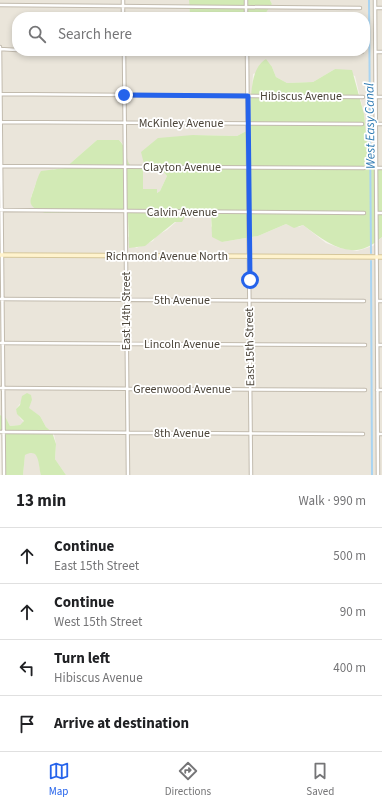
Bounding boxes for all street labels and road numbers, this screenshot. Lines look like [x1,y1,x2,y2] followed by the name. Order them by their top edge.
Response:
[260,88,342,105] street label: Hibiscus Avenue
[139,115,223,132] street label: McKinley Avenue
[143,159,221,176] street label: Clayton Avenue
[147,204,217,221] street label: Calvin Avenue
[106,248,228,265] street label: Richmond Avenue North
[118,272,135,350] street label: East 14th Street
[154,292,210,309] street label: 5th Avenue
[241,308,259,386] street label: East 15th Street
[144,336,220,353] street label: Lincoln Avenue
[133,381,231,398] street label: Greenwood Avenue
[154,425,210,442] street label: 8th Avenue

